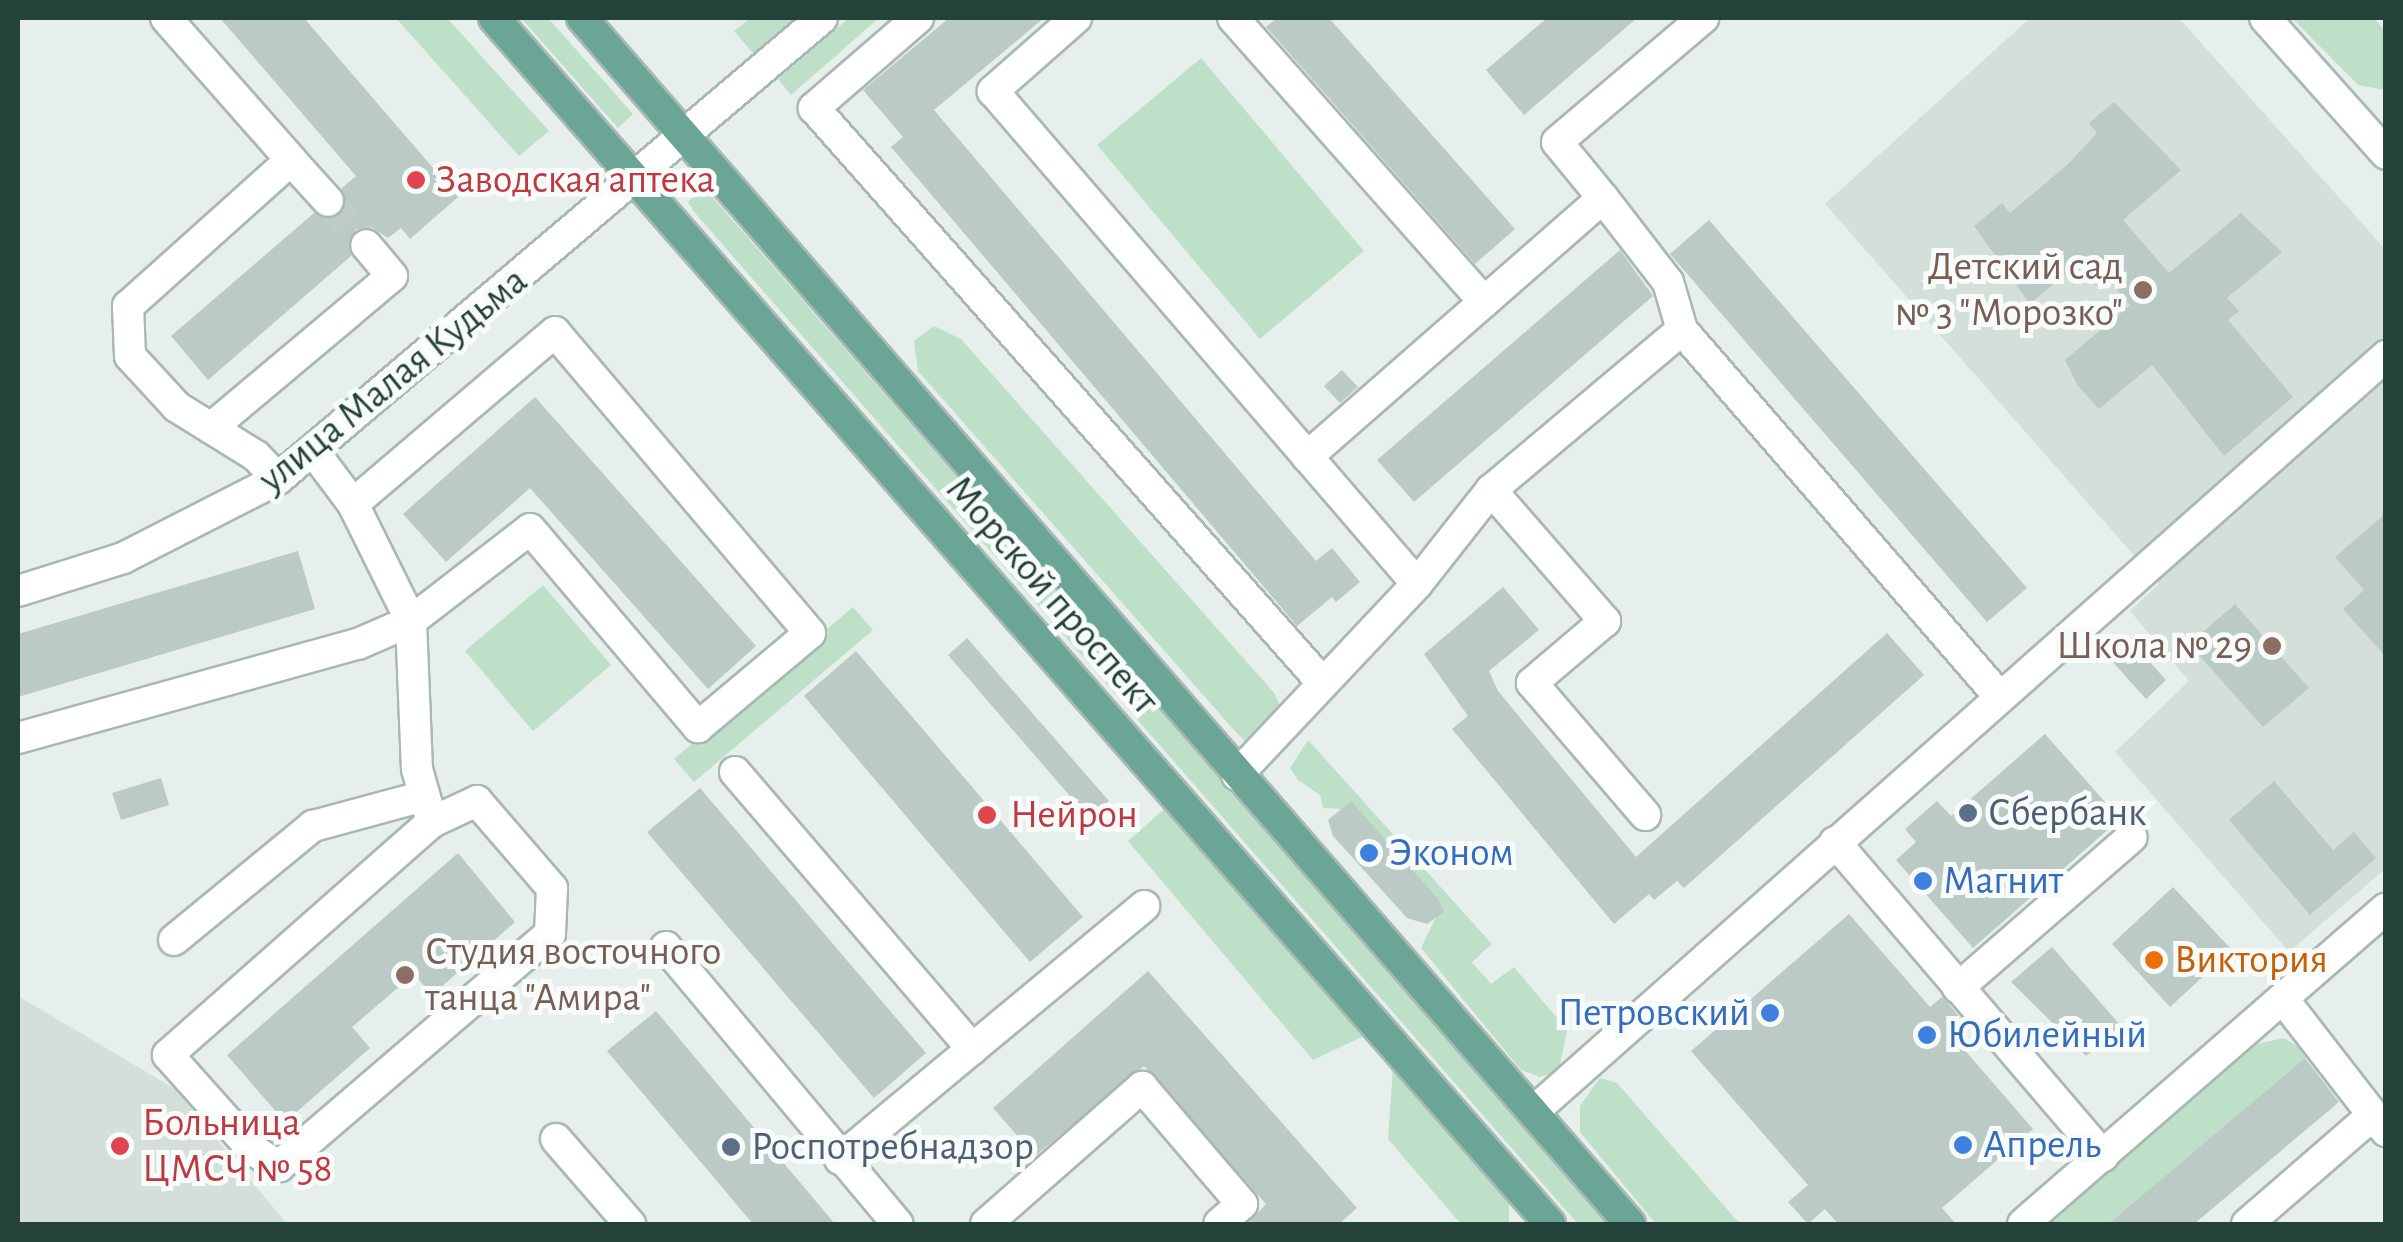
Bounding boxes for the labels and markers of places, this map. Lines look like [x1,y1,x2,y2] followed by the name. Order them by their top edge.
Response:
[436,156,715,204] place label: Заводская аптека
[405,169,427,191] marker: Заводская аптека
[1895,243,2123,337] place label: Детский сад № 3 "Морозко"
[2132,279,2154,301] marker: Детский сад № 3 "Морозко"
[2056,622,2252,670] place label: Школа № 29
[2261,635,2283,657] marker: Школа № 29
[1988,789,2146,837] place label: Сбербанк
[1010,791,1138,839] place label: Нейрон
[974,802,1000,828] marker: Нейрон
[1957,802,1979,824] marker: Сбербанк
[1389,829,1514,877] place label: Эконом
[1358,842,1380,864] marker: Эконом
[1943,857,2063,905] place label: Магнит
[1912,870,1934,892] marker: Магнит
[425,928,721,1022] place label: Студия восточного танца "Амира"
[2174,936,2328,984] place label: Виктория
[2143,949,2165,971] marker: Виктория
[394,964,416,986] marker: Студия восточного танца "Амира"
[1558,989,1750,1037] place label: Петровский
[1759,1002,1781,1024] marker: Петровский
[1947,1011,2147,1059] place label: Юбилейный
[1916,1024,1938,1046] marker: Юбилейный
[142,1099,333,1193] place label: Больница ЦМСЧ № 58
[1983,1121,2101,1169] place label: Апрель
[751,1123,1034,1171] place label: Роспотребнадзор
[107,1133,133,1159] marker: Больница ЦМСЧ № 58
[1952,1134,1974,1156] marker: Апрель
[720,1136,742,1158] marker: Роспотребнадзор

